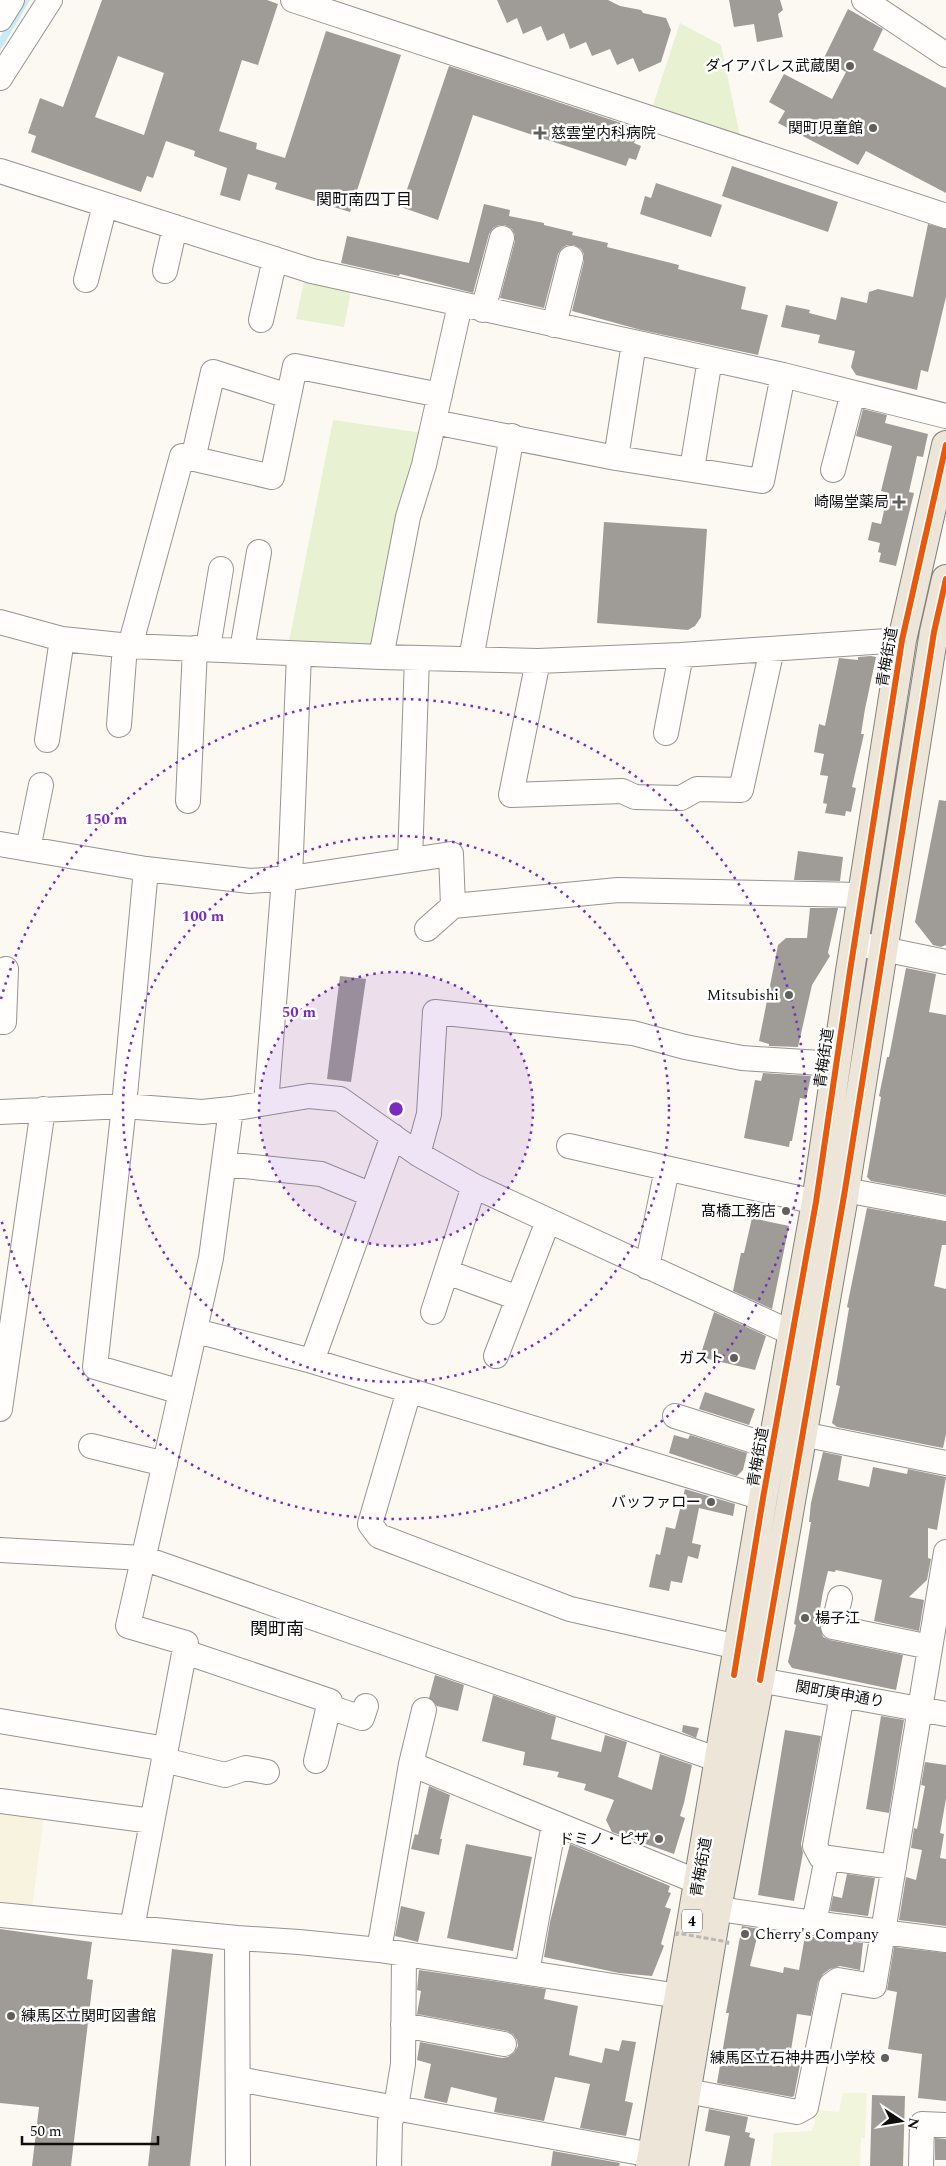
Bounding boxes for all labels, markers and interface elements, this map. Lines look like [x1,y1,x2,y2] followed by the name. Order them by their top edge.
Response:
[705,55,840,78] place label: ダイアパレス武蔵関
[844,60,856,72] marker: ダイアパレス武蔵関
[788,117,863,140] place label: 関町児童館
[551,122,656,145] place label: 慈雲堂内科病院
[867,122,879,134] marker: 関町児童館
[533,126,547,140] marker: 慈雲堂内科病院
[316,188,412,212] district label: 関町南四丁目
[814,491,889,514] place label: 崎陽堂薬局
[893,496,905,508] marker: 崎陽堂薬局
[871,626,904,689] street label: 青梅街道
[85,808,128,831] text: 150 m
[182,905,225,928] text: 100 m
[707,984,779,1007] place label: Mitsubishi
[783,989,795,1001] marker: Mitsubishi
[282,1001,317,1024] text: 50 m
[809,1027,840,1089] street label: 青梅街道
[387,1100,405,1118] centre of rings
[701,1200,776,1223] place label: 髙橋工務店
[780,1205,792,1217] marker: 髙橋工務店
[679,1347,724,1370] place label: ガスト
[728,1352,740,1364] marker: ガスト
[742,1426,775,1489] street label: 青梅街道
[611,1491,701,1514] place label: バッファロー
[705,1496,717,1508] marker: バッファロー
[815,1607,860,1630] place label: 楊子江
[799,1612,811,1624] marker: 楊子江
[250,1616,304,1643] district label: 関町南
[794,1675,886,1714] street label: 関町庚申通り
[559,1828,649,1851] place label: ドミノ・ピザ
[653,1833,665,1845] marker: ドミノ・ピザ
[685,1836,718,1899] street label: 青梅街道
[682,1910,702,1932] road number: 4
[755,1923,879,1946] place label: Cherry's Company
[739,1928,751,1940] marker: Cherry's Company
[21,2005,156,2028] place label: 練馬区立関町図書館
[5,2010,17,2022] marker: 練馬区立関町図書館
[710,2047,875,2070] place label: 練馬区立石神井西小学校
[879,2052,891,2064] marker: 練馬区立石神井西小学校
[876,2096,926,2146] north arrow
[22,2114,159,2146] scale bar
[902,2116,925,2131] text: N
[30,2120,62,2143] text: 50 m

